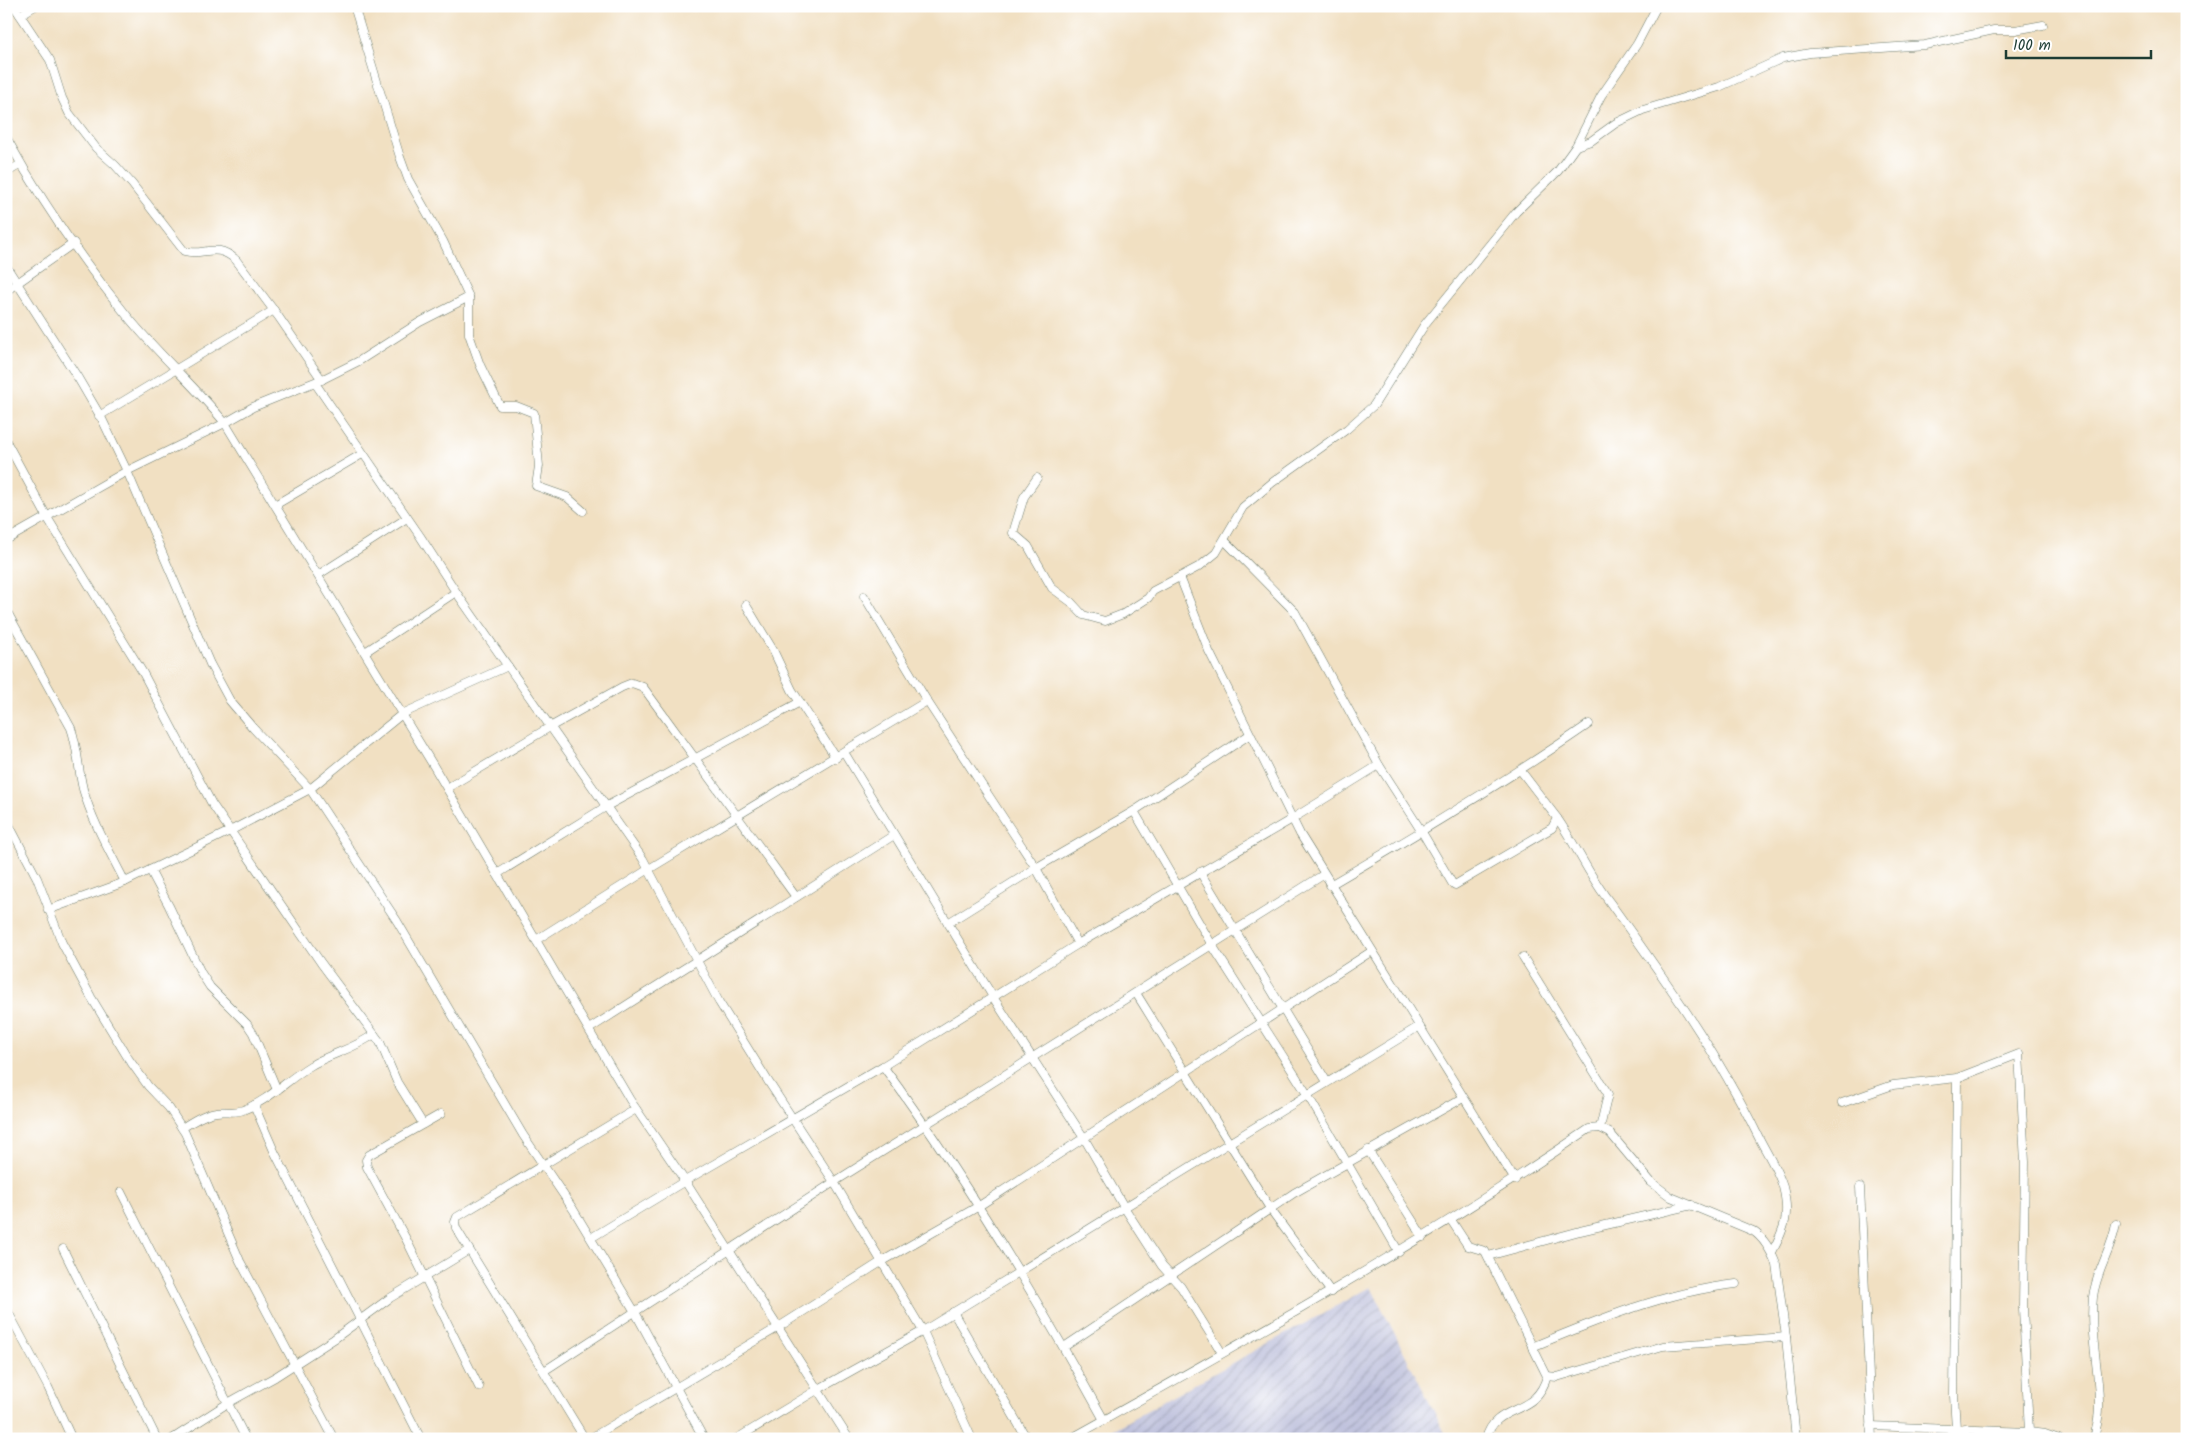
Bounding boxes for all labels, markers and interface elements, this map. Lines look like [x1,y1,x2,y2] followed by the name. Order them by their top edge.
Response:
[2006,28,2150,60] scale bar
[2013,34,2051,58] text: 100 m

